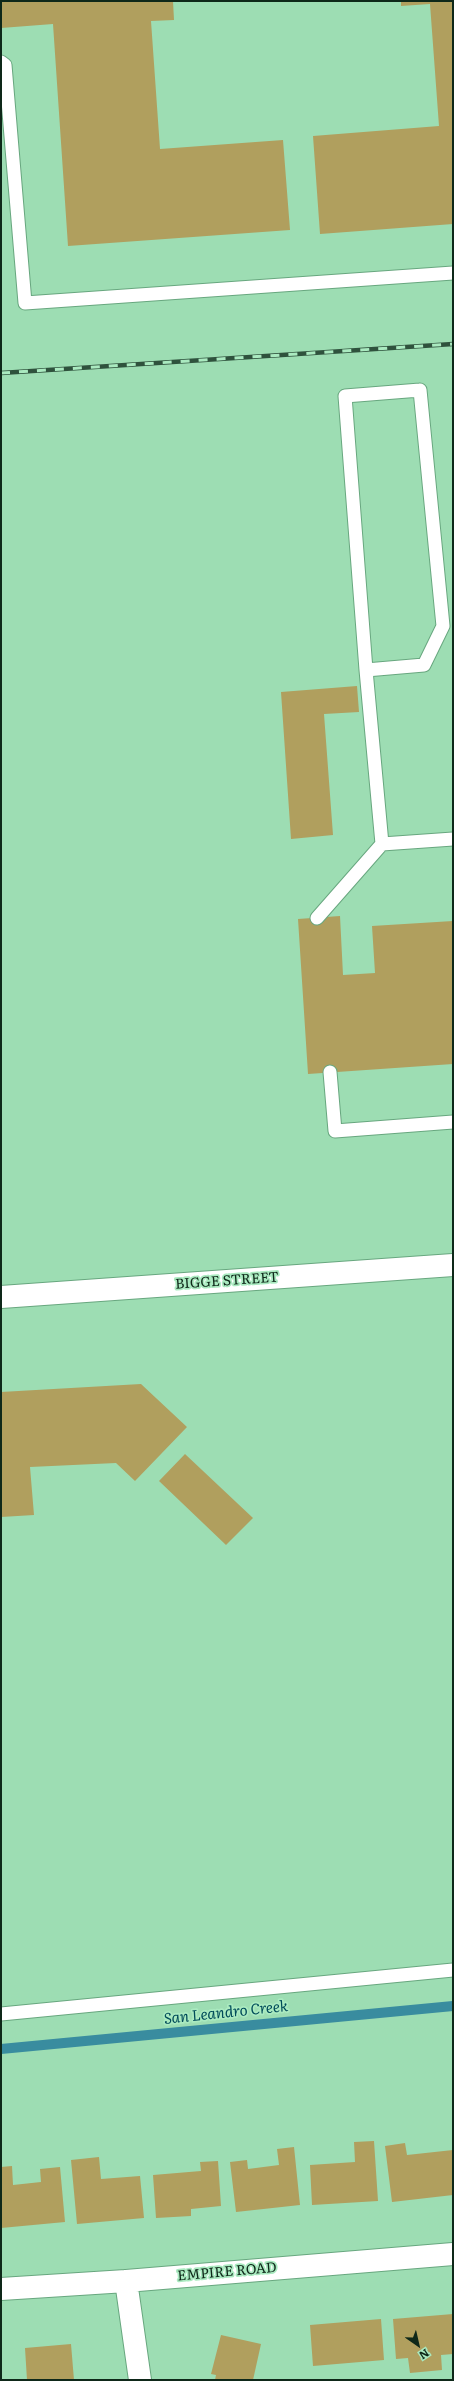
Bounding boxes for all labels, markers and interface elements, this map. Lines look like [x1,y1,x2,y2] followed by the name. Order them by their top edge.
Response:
[175,1269,279,1293] street label: BIGGE STREET
[163,1998,289,2028] water label: San Leandro Creek
[177,2259,277,2285] street label: EMPIRE ROAD
[398,2325,438,2365] north arrow
[416,2346,433,2364] text: N

